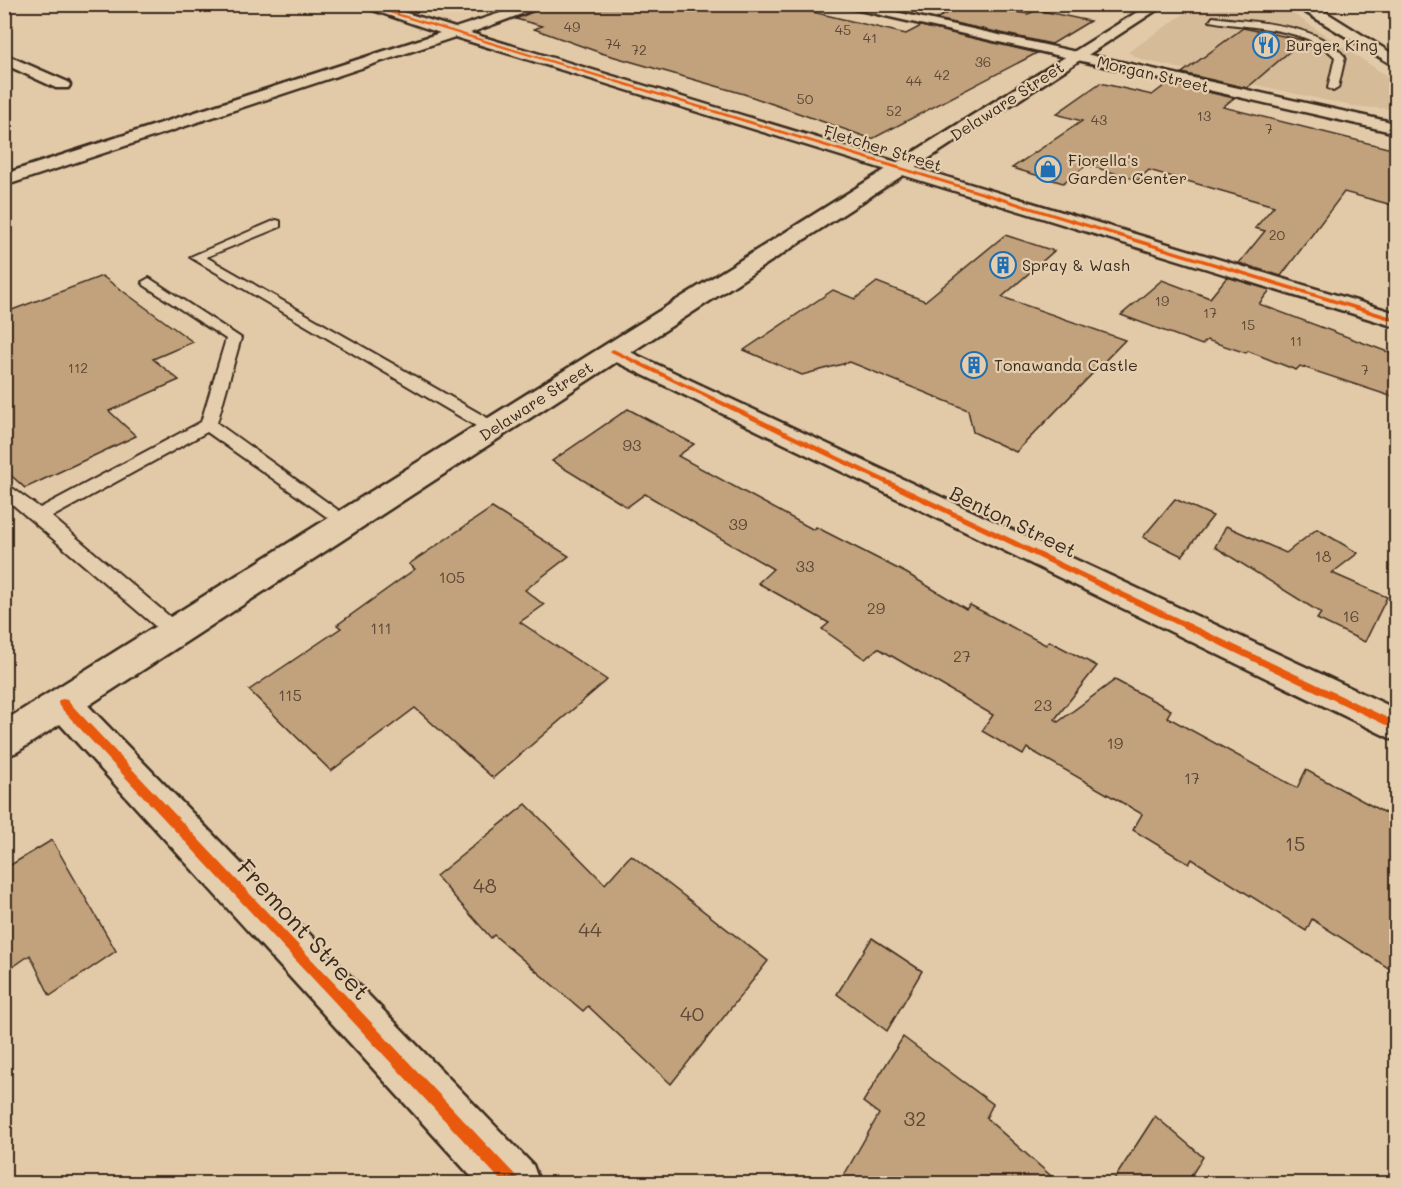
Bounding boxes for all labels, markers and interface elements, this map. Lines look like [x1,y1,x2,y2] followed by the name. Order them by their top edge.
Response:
[564,17,580,36] house number: 49
[835,20,851,39] house number: 45
[863,28,877,47] house number: 41
[1251,30,1281,60] restaurant icon: Burger King
[605,34,622,53] house number: 74
[1286,34,1378,55] place label: Burger King
[631,40,647,59] house number: 72
[1095,50,1211,97] street label: Morgan Street
[975,52,991,71] house number: 36
[946,56,1067,145] street label: Delaware Street
[934,65,950,84] house number: 42
[906,71,923,90] house number: 44
[797,89,814,108] house number: 50
[886,101,902,120] house number: 52
[1197,106,1211,125] house number: 13
[1091,110,1107,129] house number: 43
[1265,119,1273,138] house number: 7
[822,120,945,175] street label: Fletcher Street
[1068,149,1187,188] place label: Fiorella's Garden Center
[1033,154,1063,184] shop icon: Fiorella's Garden Center
[1269,225,1286,244] house number: 20
[988,250,1018,280] building icon: Spray & Wash
[1022,254,1130,275] place label: Spray & Wash
[1155,291,1169,310] house number: 19
[1203,303,1217,322] house number: 17
[1241,315,1255,334] house number: 15
[1290,331,1302,350] house number: 11
[959,350,989,380] building icon: Tonawanda Castle
[994,354,1138,375] place label: Tonawanda Castle
[475,356,596,445] street label: Delaware Street
[68,358,88,377] house number: 112
[1361,360,1369,379] house number: 7
[623,434,641,455] house number: 93
[946,479,1081,563] street label: Benton Street
[729,513,747,534] house number: 39
[1315,545,1332,566] house number: 18
[796,555,814,576] house number: 33
[439,566,465,587] house number: 105
[867,597,885,618] house number: 29
[1343,605,1359,626] house number: 16
[370,617,392,638] house number: 111
[953,645,971,666] house number: 27
[278,684,302,705] house number: 115
[1034,694,1052,715] house number: 23
[1107,732,1123,753] house number: 19
[1184,767,1200,788] house number: 17
[1285,830,1305,856] house number: 15
[231,852,377,1006] street label: Fremont Street
[473,872,497,898] house number: 48
[578,916,602,942] house number: 44
[680,1000,704,1026] house number: 40
[904,1105,926,1131] house number: 32

